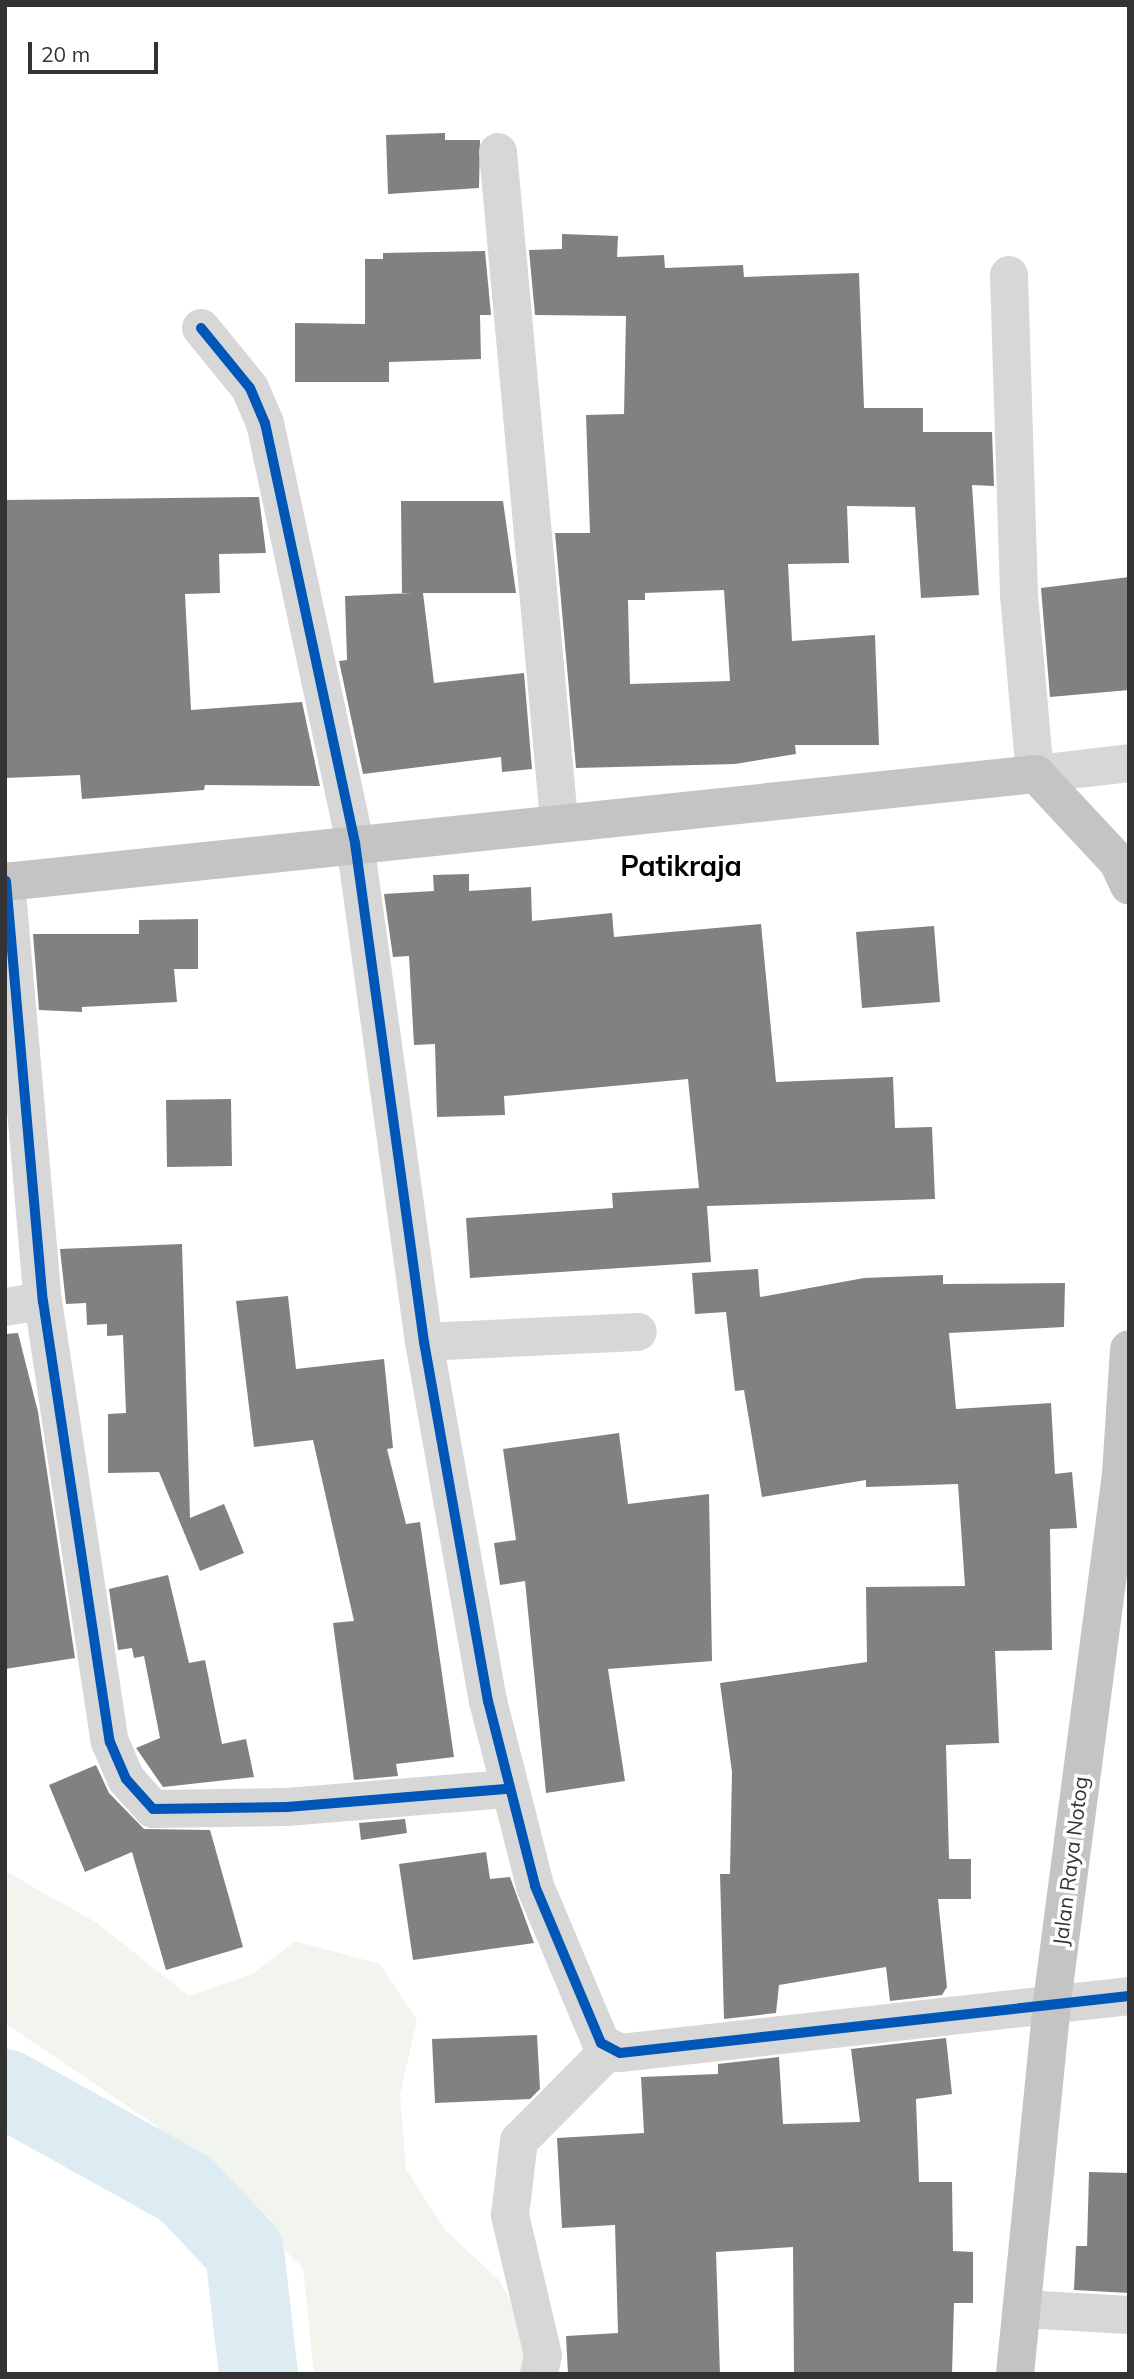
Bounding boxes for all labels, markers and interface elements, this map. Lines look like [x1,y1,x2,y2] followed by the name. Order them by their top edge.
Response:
[32,28,161,72] scale bar
[41,41,90,67] text: 20 m
[620,849,742,883] district label: Patikraja
[1047,1775,1093,1947] street label: Jalan Raya Notog

